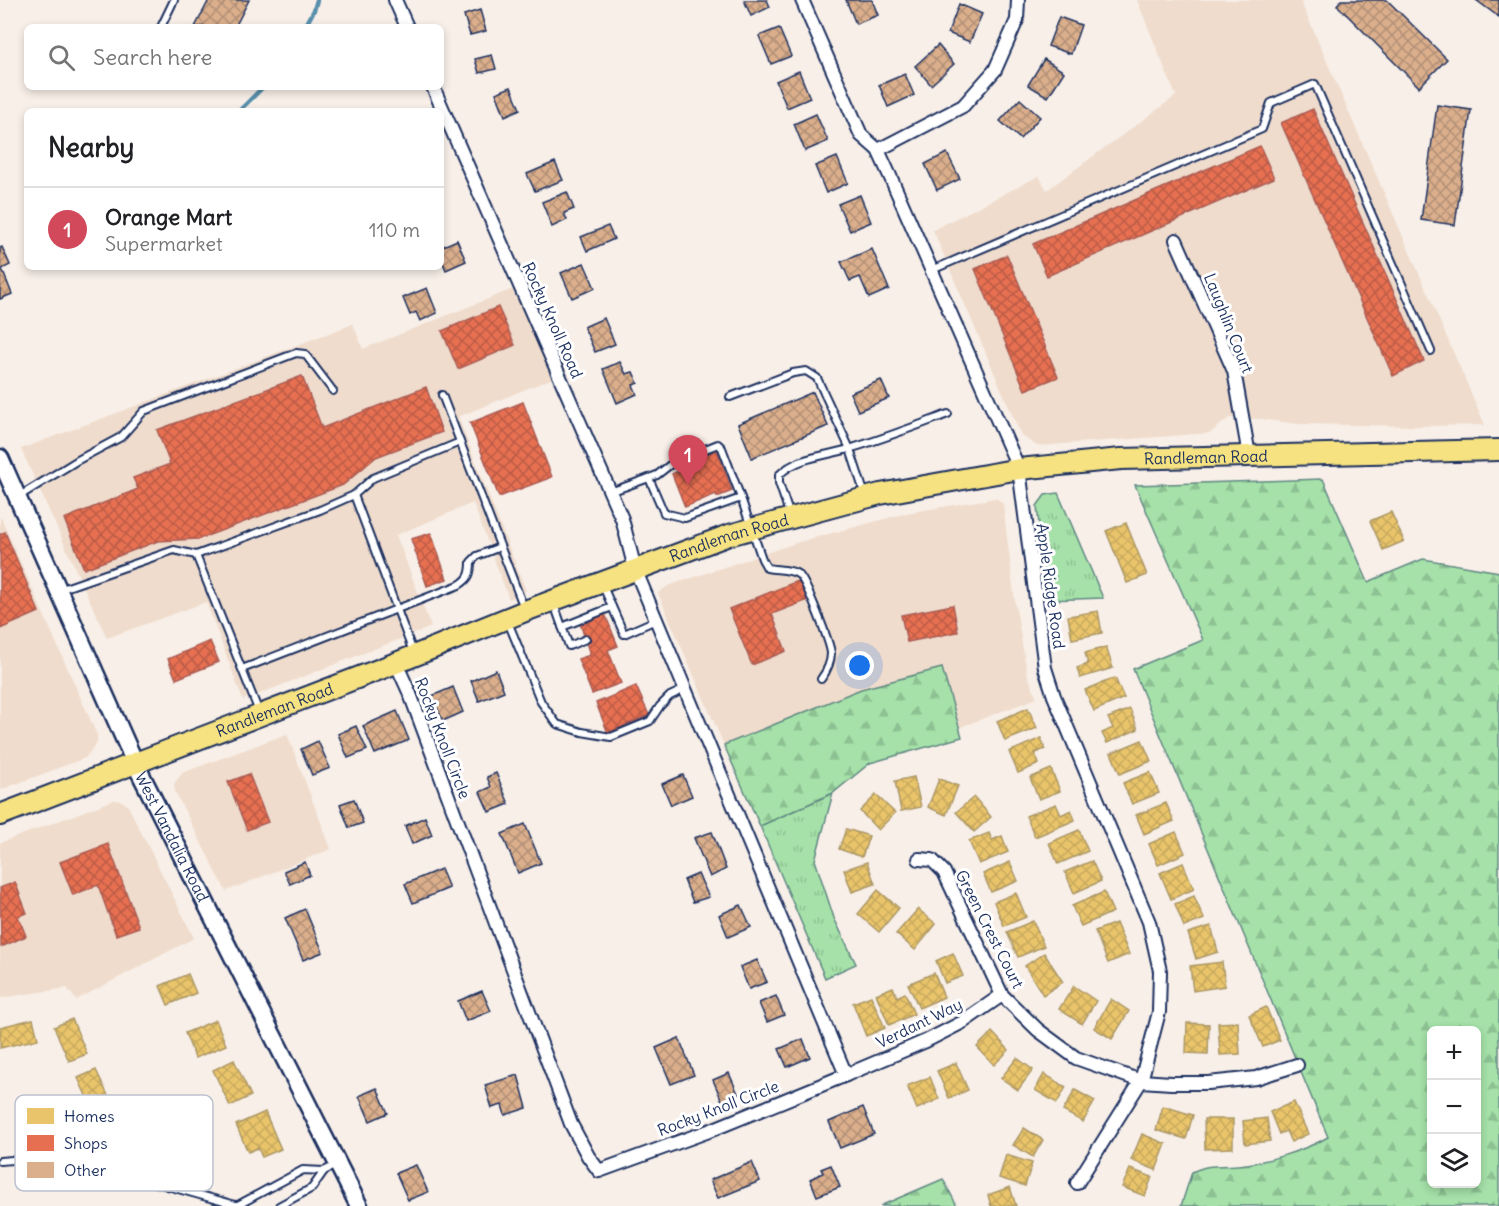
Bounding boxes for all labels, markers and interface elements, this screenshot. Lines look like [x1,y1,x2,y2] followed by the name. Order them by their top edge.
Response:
[24,24,444,90] search box
[45,41,78,74] icon: search
[93,43,212,71] text: Search here
[48,131,134,164] text: Nearby
[105,203,232,231] text: Orange Mart
[64,217,71,242] text: 1
[369,217,420,242] text: 110 m
[105,231,223,256] text: Supermarket
[518,259,588,381] street label: Rocky Knoll Road
[1200,270,1258,376] street label: Laughlin Court
[668,436,708,485] pin: 1
[1144,446,1268,468] street label: Randleman Road
[667,509,791,566] street label: Randleman Road
[1032,522,1070,650] street label: Apple Ridge Road
[845,651,874,680] your location
[411,675,475,801] street label: Rocky Knoll Circle
[213,678,336,741] street label: Randleman Road
[131,768,213,905] street label: West Vandalia Road
[952,866,1029,992] street label: Green Crest Court
[873,994,965,1052] street label: Verdant Way
[1427,1026,1481,1188] map controls
[1427,1026,1481,1080] button: +
[655,1076,781,1140] street label: Rocky Knoll Circle
[1427,1080,1481,1134] button: −
[15,1095,213,1191] legend
[64,1106,114,1126] text: Homes
[64,1133,108,1153] text: Shops
[1427,1134,1481,1188] button: layers
[64,1160,107,1180] text: Other

